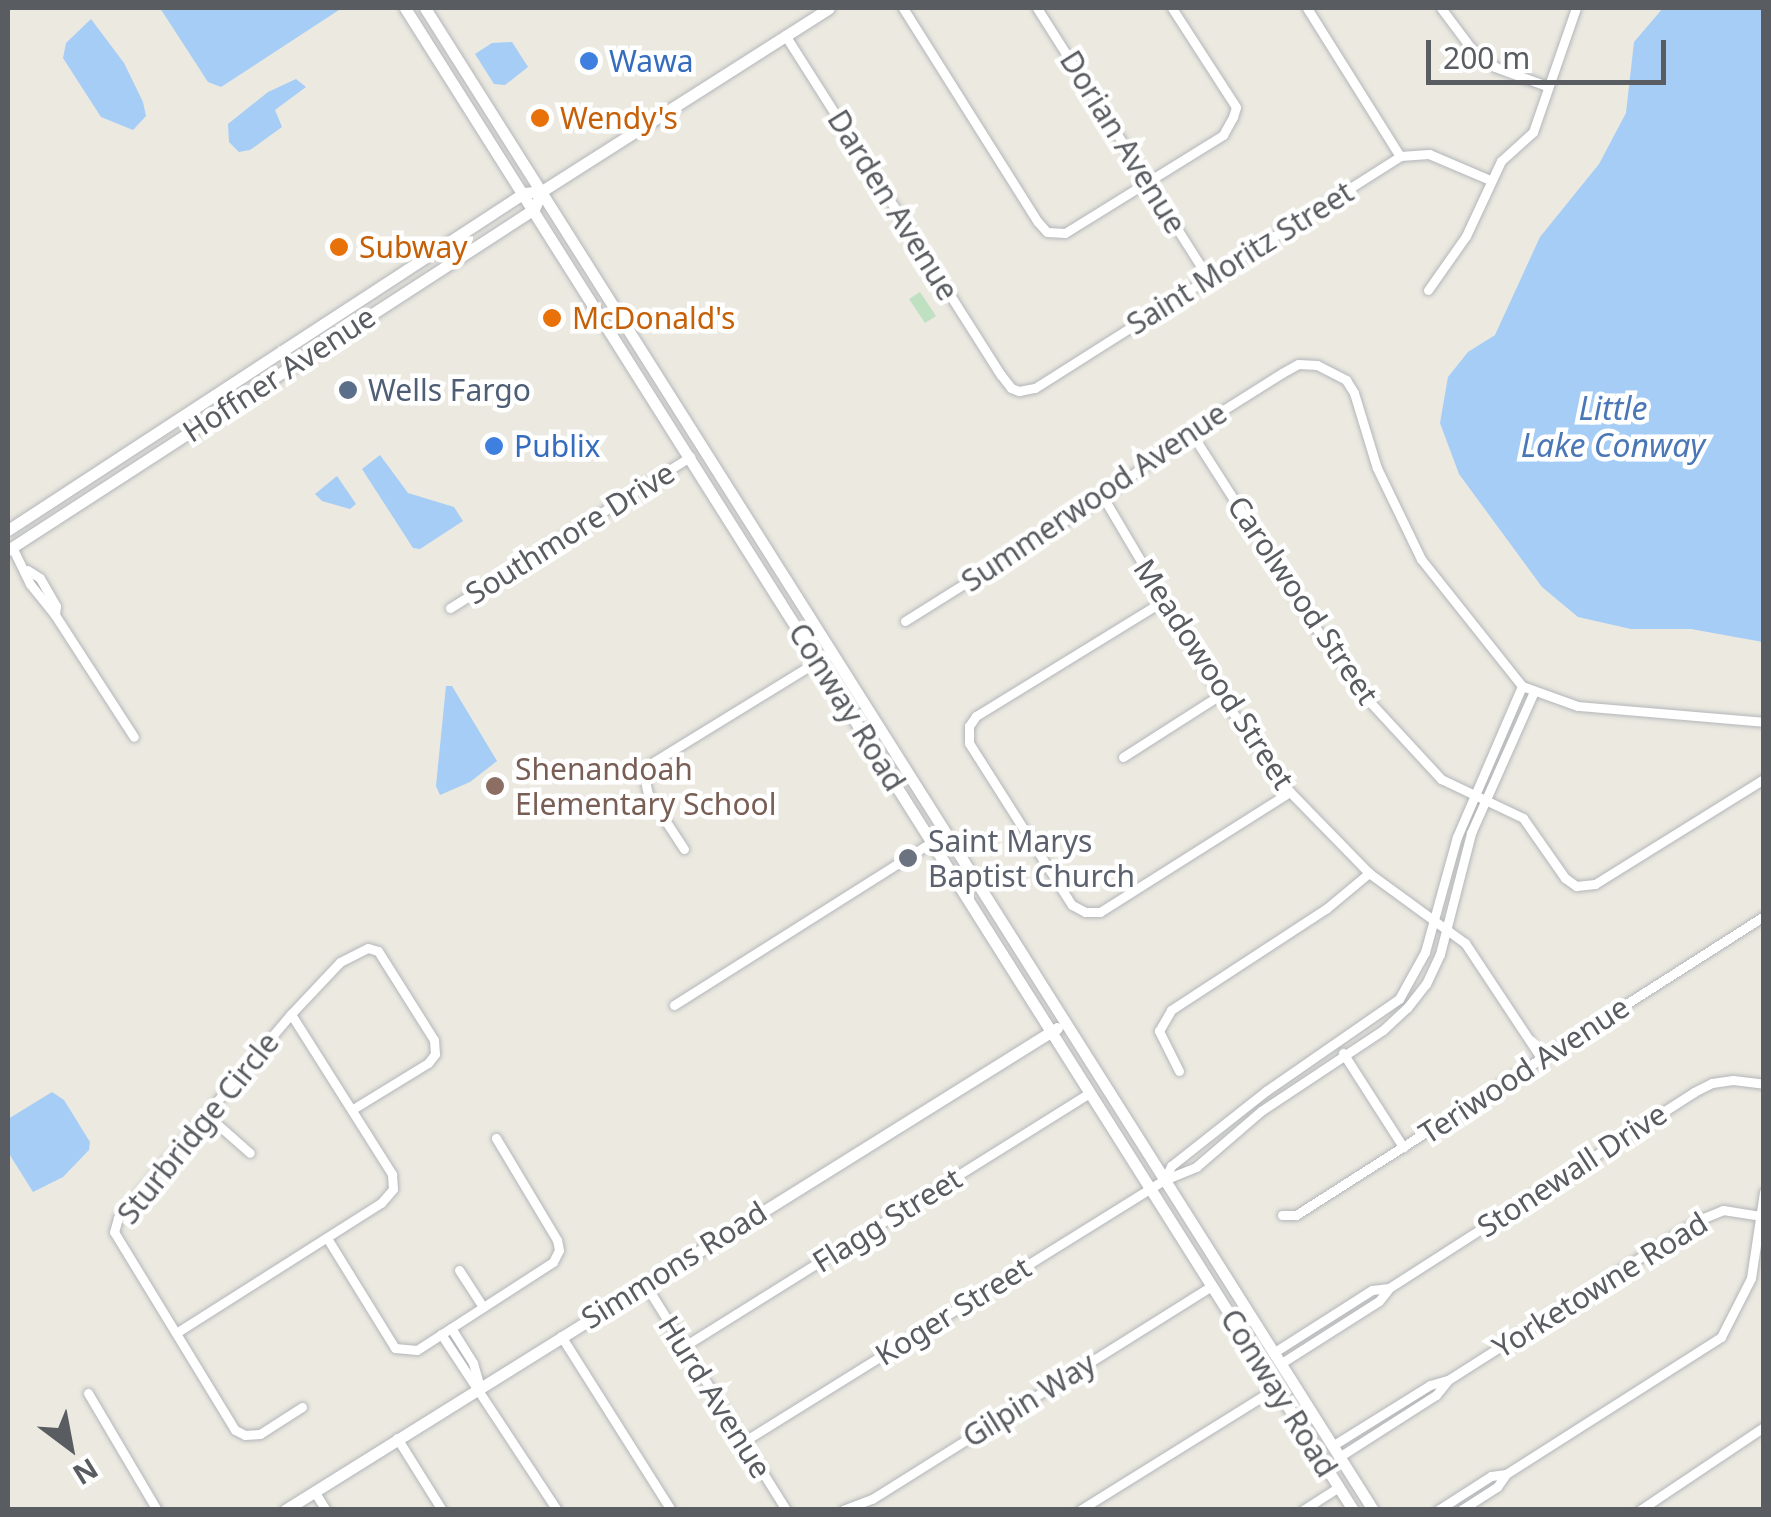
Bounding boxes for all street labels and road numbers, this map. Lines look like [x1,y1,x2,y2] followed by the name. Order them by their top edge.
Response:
[1052,44,1194,240] street label: Dorian Avenue
[820,103,966,307] street label: Darden Avenue
[1120,174,1360,342] street label: Saint Moritz Street
[176,298,382,450] street label: Hoffner Avenue
[955,395,1233,599] street label: Summerwood Avenue
[459,454,681,612] street label: Southmore Drive
[1220,489,1386,711] street label: Carolwood Street
[1126,552,1302,796] street label: Meadowood Street
[781,616,913,798] street label: Conway Road
[1412,989,1636,1151] street label: Teriwood Avenue
[110,1025,286,1231] street label: Sturbridge Circle
[1471,1095,1673,1245] street label: Stonewall Drive
[806,1160,968,1280] street label: Flagg Street
[575,1194,773,1336] street label: Simmons Road
[1486,1204,1714,1366] street label: Yorketowne Road
[869,1249,1037,1373] street label: Koger Street
[1213,1302,1345,1484] street label: Conway Road
[651,1309,779,1485] street label: Hurd Avenue
[956,1345,1102,1455] street label: Gilpin Way

